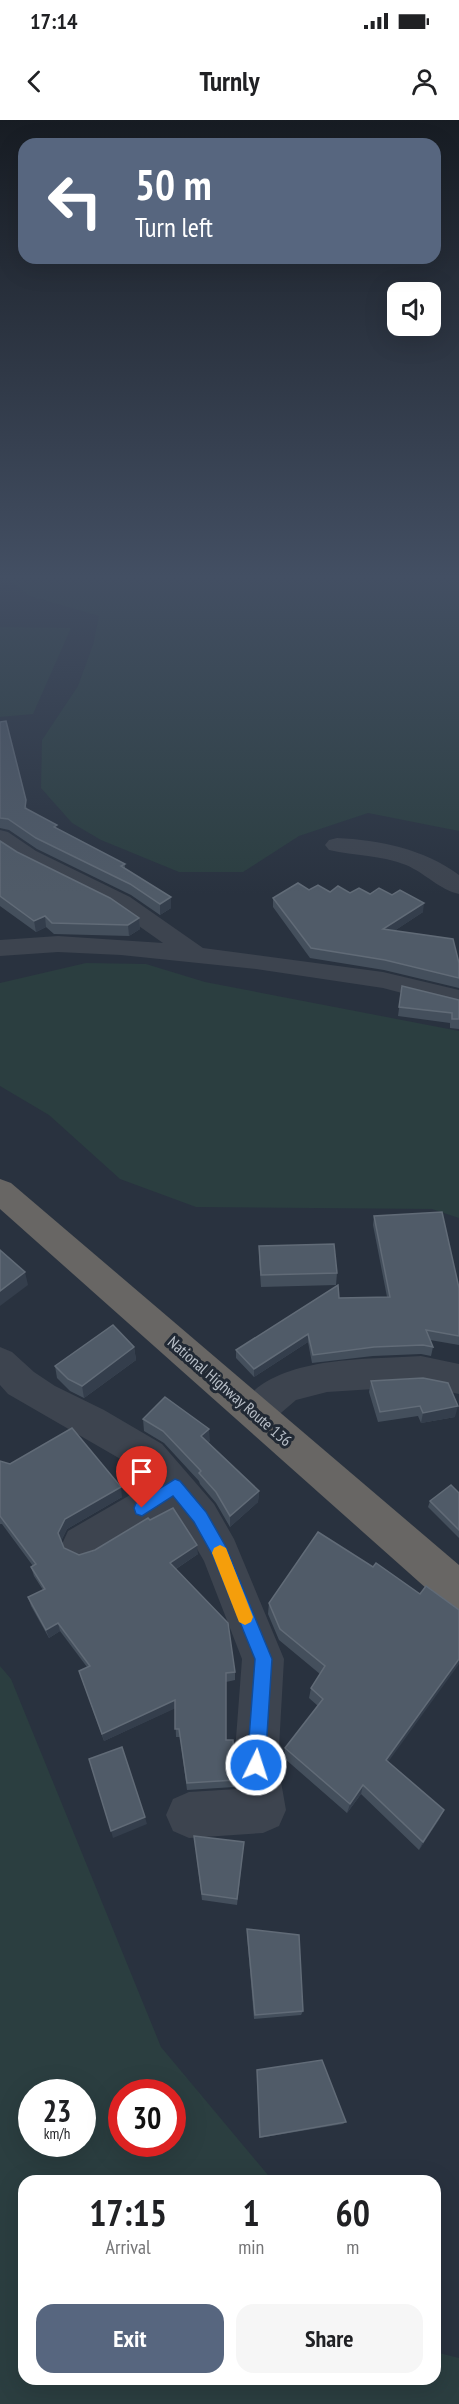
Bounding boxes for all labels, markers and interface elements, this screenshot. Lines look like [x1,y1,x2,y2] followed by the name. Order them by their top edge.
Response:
[30,7,78,35] text: 17:14
[200,64,259,98] text: Turnly
[18,65,51,98] icon: back
[408,65,441,98] icon: person
[135,157,212,212] text: 50 m
[36,162,114,240] icon: left
[135,210,213,244] text: Turn left
[387,282,441,336] map controls
[387,282,441,336] button: sound
[164,1332,296,1450] street label: National Highway Route 136
[116,1446,167,1508] pin
[125,1455,158,1488] icon: arrive
[224,1733,288,1797] position arrow
[108,2079,186,2157] speed limit sign: 30
[43,2091,71,2130] text: 23
[44,2124,70,2143] text: km/h
[89,2189,167,2236] text: 17:15
[243,2189,260,2236] text: 1
[335,2189,370,2236] text: 60
[105,2234,151,2260] text: Arrival
[238,2234,264,2260] text: min
[346,2234,359,2260] text: m
[36,2304,224,2373] button: Exit
[236,2304,423,2373] button: Share

